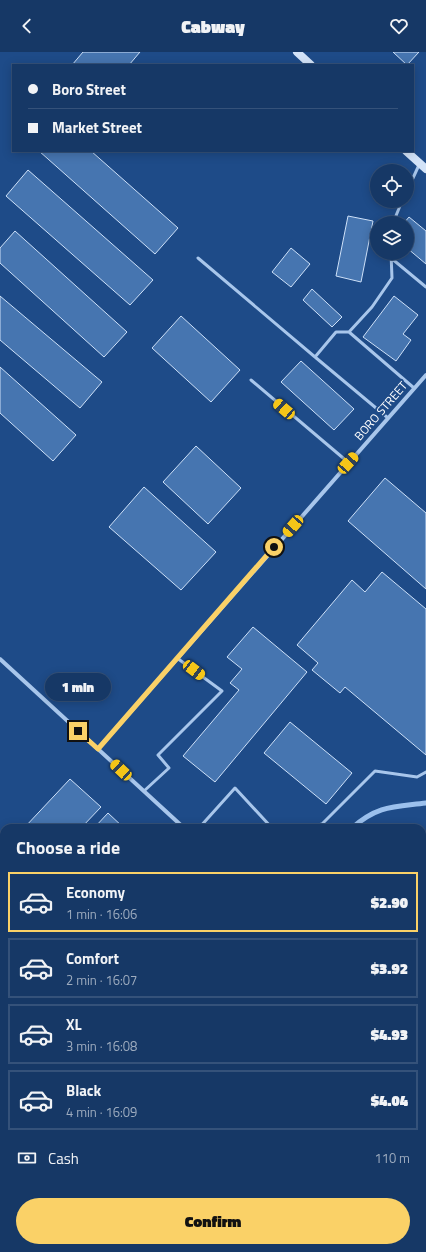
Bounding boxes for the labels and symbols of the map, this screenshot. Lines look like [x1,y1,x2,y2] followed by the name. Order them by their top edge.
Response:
[349,376,412,444] street label: BORO STREET
[271,397,297,421] car
[336,450,360,476] car
[281,513,305,539] car
[265,538,283,556] route start
[181,658,207,682] car
[45,673,111,701] callout: 1 min
[69,722,87,740] route end
[108,757,134,783] car

